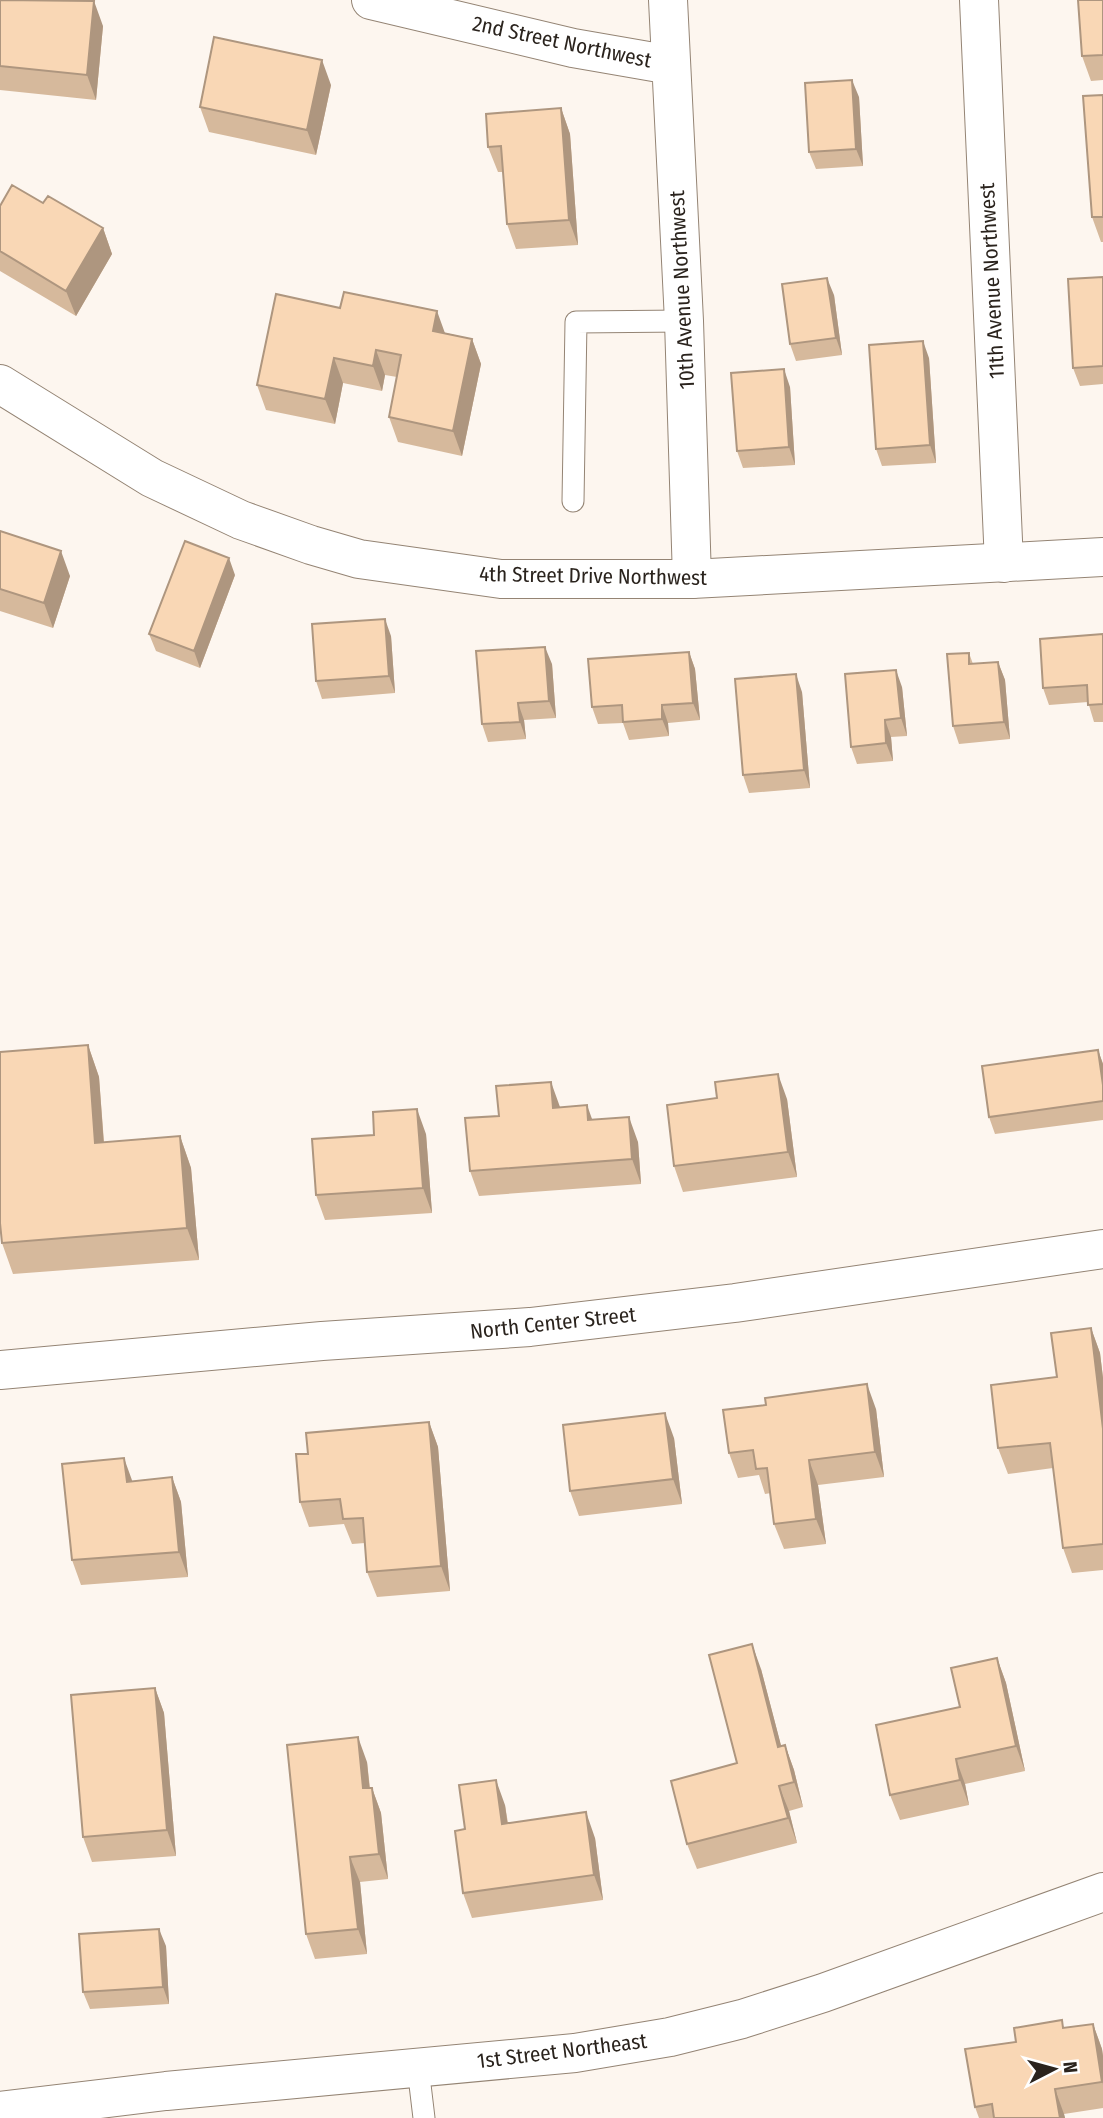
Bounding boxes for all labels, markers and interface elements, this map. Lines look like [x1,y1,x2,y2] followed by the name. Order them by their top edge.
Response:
[470,10,654,74] street label: 2nd Street Northwest
[974,182,1010,380] street label: 11th Avenue Northwest
[664,190,700,390] street label: 10th Avenue Northwest
[479,561,707,591] street label: 4th Street Drive Northwest
[469,1301,637,1345] street label: North Center Street
[476,2028,648,2074] street label: 1st Street Northeast
[1019,2034,1089,2104] north arrow
[1058,2060,1082,2074] text: N

